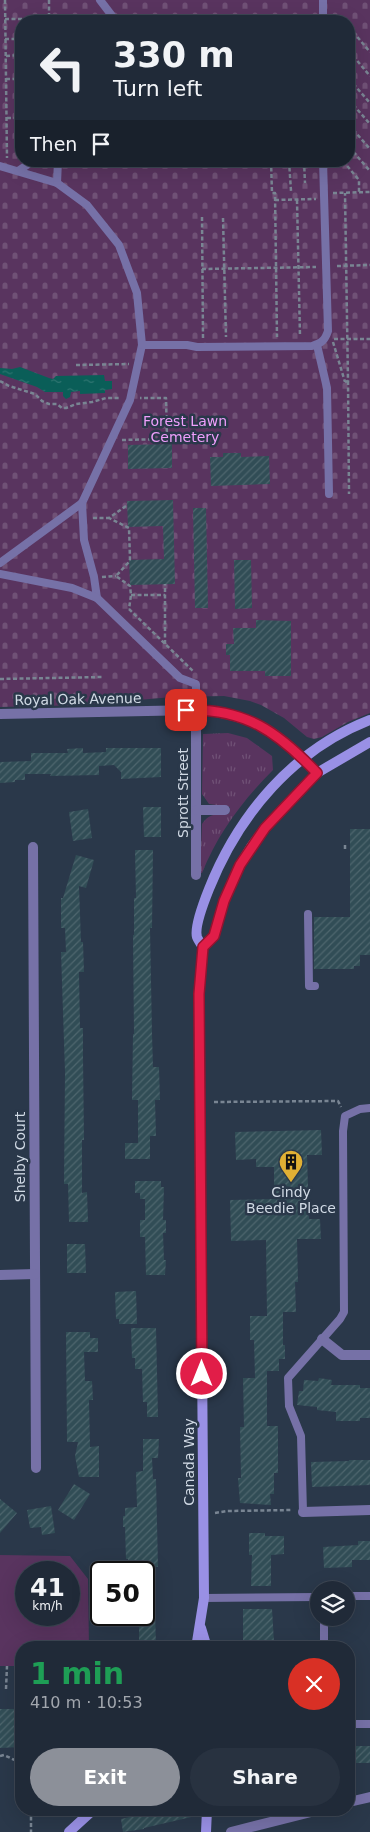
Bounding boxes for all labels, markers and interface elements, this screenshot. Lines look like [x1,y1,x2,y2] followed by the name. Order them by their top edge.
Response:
[30,35,95,100] icon: left
[113,35,235,75] text: 330 m
[113,76,202,101] text: Turn left
[87,130,115,158] icon: arrive
[30,133,77,155] text: Then
[143,413,227,445] park label: Forest Lawn Cemetery
[165,689,207,731] pin
[14,690,142,708] street label: Royal Oak Avenue
[172,696,200,724] icon: arrive
[175,748,191,838] street label: Sprott Street
[12,1111,28,1202] street label: Shelby Court
[278,1149,304,1183] building icon: Cindy Beedie Place
[246,1184,336,1216] place label: Cindy Beedie Place
[175,1347,227,1399] position arrow
[181,1418,197,1506] street label: Canada Way
[90,1561,155,1626] speed limit sign: 50
[30,1573,65,1602] text: 41
[310,1581,355,1626] map controls
[310,1581,355,1626] button: layers
[32,1599,63,1613] text: km/h
[30,1656,124,1691] text: 1 min
[288,1658,340,1710] button: close
[30,1693,143,1712] text: 410 m · 10:53
[30,1748,180,1806] button: Exit
[190,1748,340,1806] button: Share

